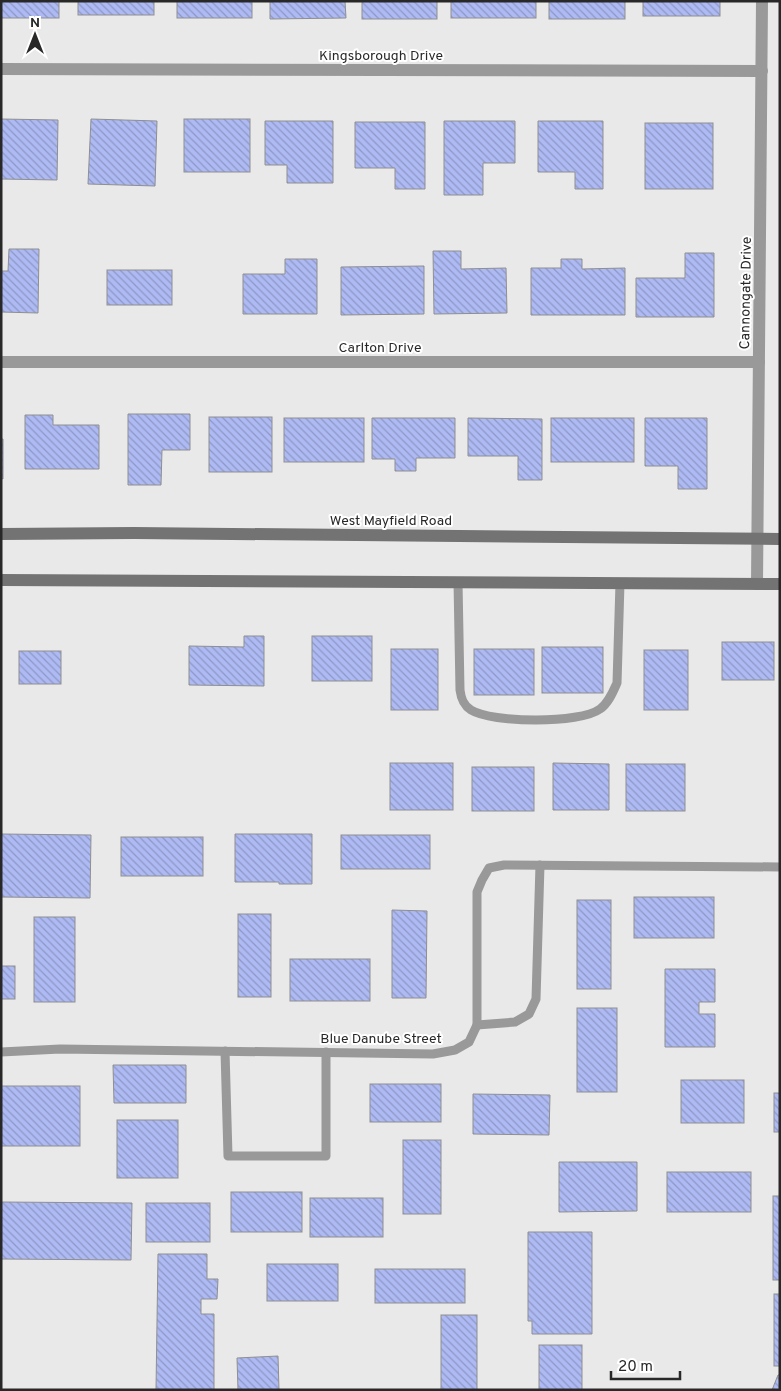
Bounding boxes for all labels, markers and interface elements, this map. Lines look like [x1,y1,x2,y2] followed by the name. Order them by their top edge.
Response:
[10,10,60,60] north arrow
[30,15,40,32] text: N
[319,48,443,65] street label: Kingsborough Drive
[737,236,756,350] street label: Cannongate Drive
[339,340,421,357] street label: Carlton Drive
[330,513,452,530] street label: West Mayfield Road
[320,1031,442,1048] street label: Blue Danube Street
[611,1348,680,1380] scale bar
[618,1358,653,1377] text: 20 m

